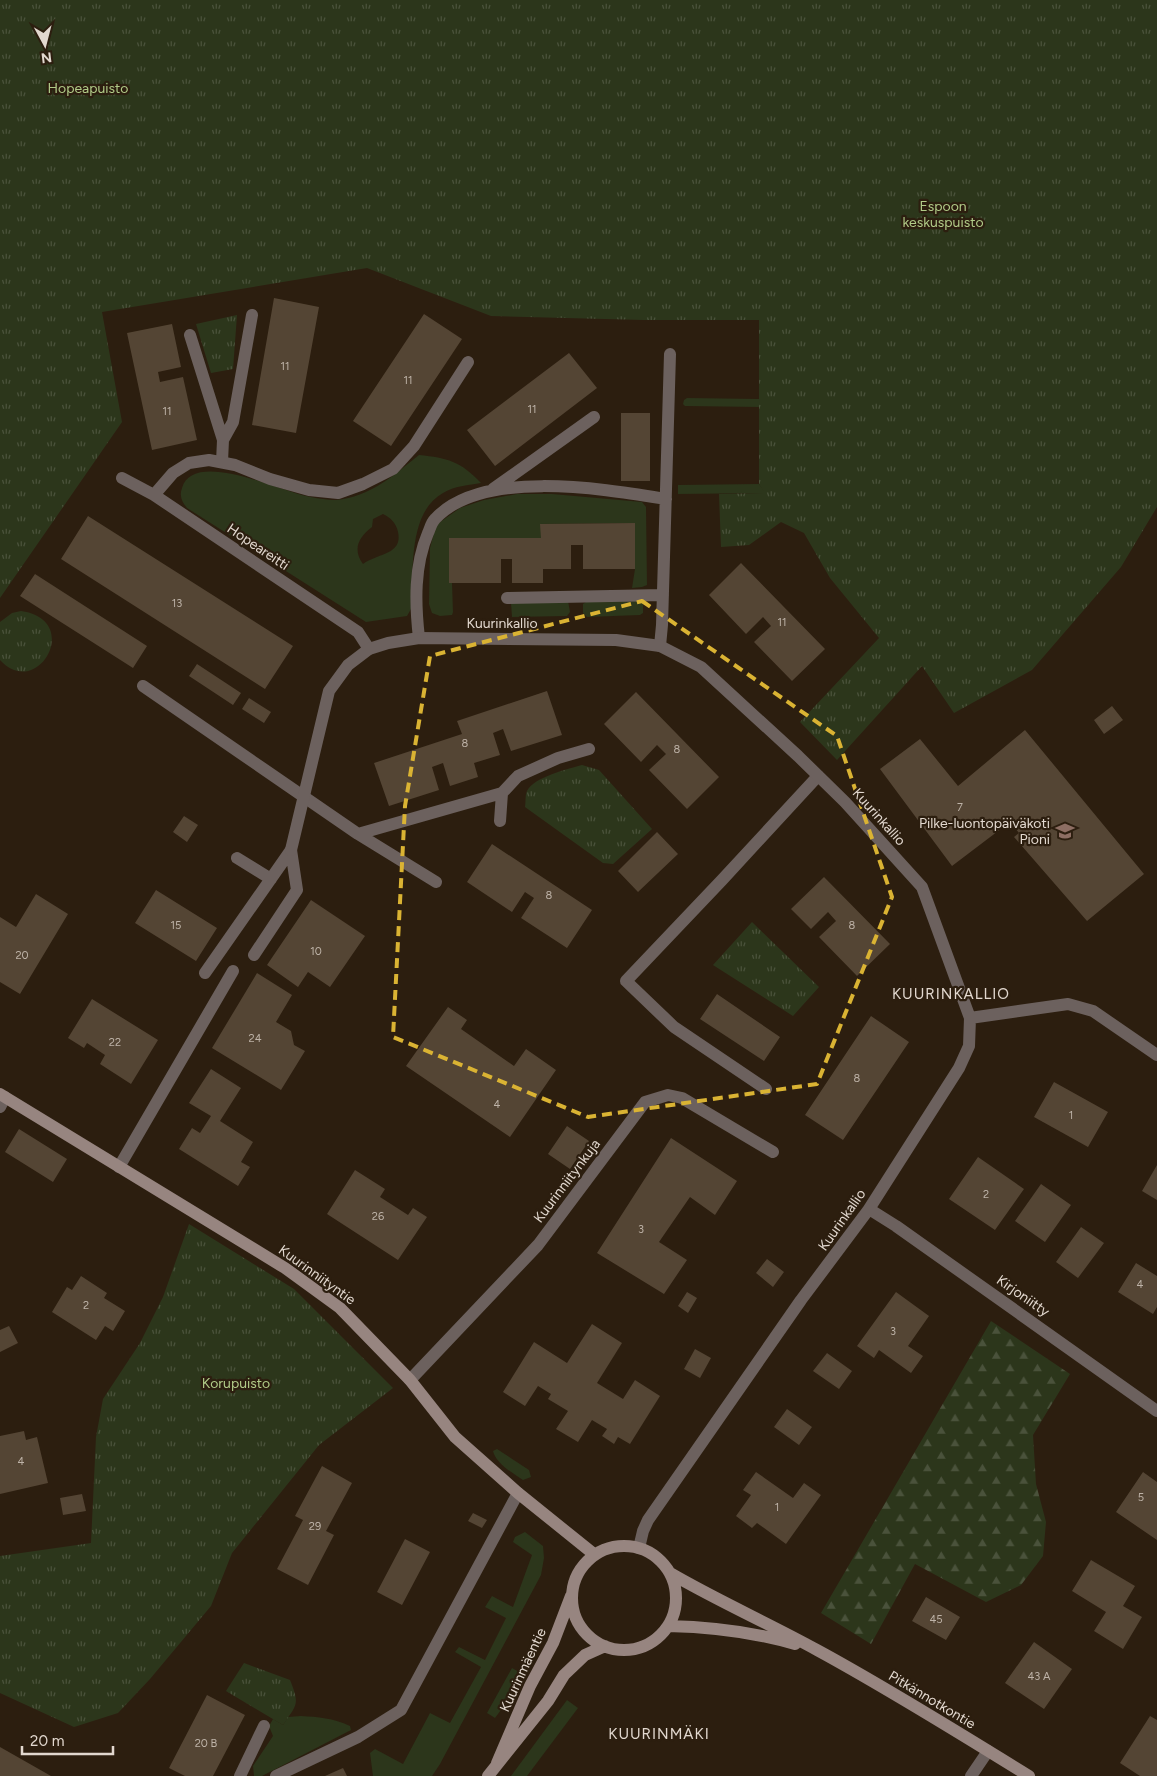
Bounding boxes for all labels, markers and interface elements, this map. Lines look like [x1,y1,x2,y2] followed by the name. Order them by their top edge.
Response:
[20,20,70,70] north arrow
[40,48,53,67] text: N
[48,80,128,97] park label: Hopeapuisto
[902,198,984,231] park label: Espoon keskuspuisto
[280,360,290,373] house number: 11
[403,374,413,387] house number: 11
[527,403,537,416] house number: 11
[162,405,172,418] house number: 11
[224,520,292,574] street label: Hopeareitti
[172,597,182,610] house number: 13
[466,615,538,632] street label: Kuurinkallio
[777,616,787,629] house number: 11
[462,737,469,750] house number: 8
[674,743,681,756] house number: 8
[849,785,909,849] street label: Kuurinkallio
[957,801,963,814] house number: 7
[919,815,1050,848] place label: Pilke-luontopäiväkoti Pioni
[1054,820,1076,842] school or university icon: Pilke-luontopäiväkoti Pioni
[546,889,553,902] house number: 8
[171,919,181,932] house number: 15
[849,919,856,932] house number: 8
[310,945,322,958] house number: 10
[15,949,29,962] house number: 20
[892,985,1010,1003] district label: KUURINKALLIO
[249,1032,262,1045] house number: 24
[109,1036,121,1049] house number: 22
[854,1072,861,1085] house number: 8
[494,1098,501,1111] house number: 4
[1069,1109,1073,1122] house number: 1
[530,1136,604,1226] street label: Kuurinniitynkuja
[815,1186,869,1254] street label: Kuurinkallio
[983,1188,989,1201] house number: 2
[372,1210,384,1223] house number: 26
[638,1223,644,1236] house number: 3
[275,1241,359,1309] street label: Kuurinniityntie
[993,1272,1053,1321] street label: Kirjoniitty
[1137,1278,1144,1291] house number: 4
[83,1299,89,1312] house number: 2
[890,1325,896,1338] house number: 3
[202,1375,270,1392] park label: Korupuisto
[18,1455,25,1468] house number: 4
[1138,1491,1144,1504] house number: 5
[775,1501,779,1514] house number: 1
[309,1520,321,1533] house number: 29
[929,1613,943,1626] house number: 45
[496,1625,550,1715] street label: Kuurinmäentie
[885,1667,979,1733] street label: Pitkännotkontie
[1028,1670,1051,1683] house number: 43 A
[22,1724,114,1756] scale bar
[608,1725,710,1743] district label: KUURINMÄKI
[30,1732,64,1750] text: 20 m
[195,1737,218,1750] house number: 20 B

